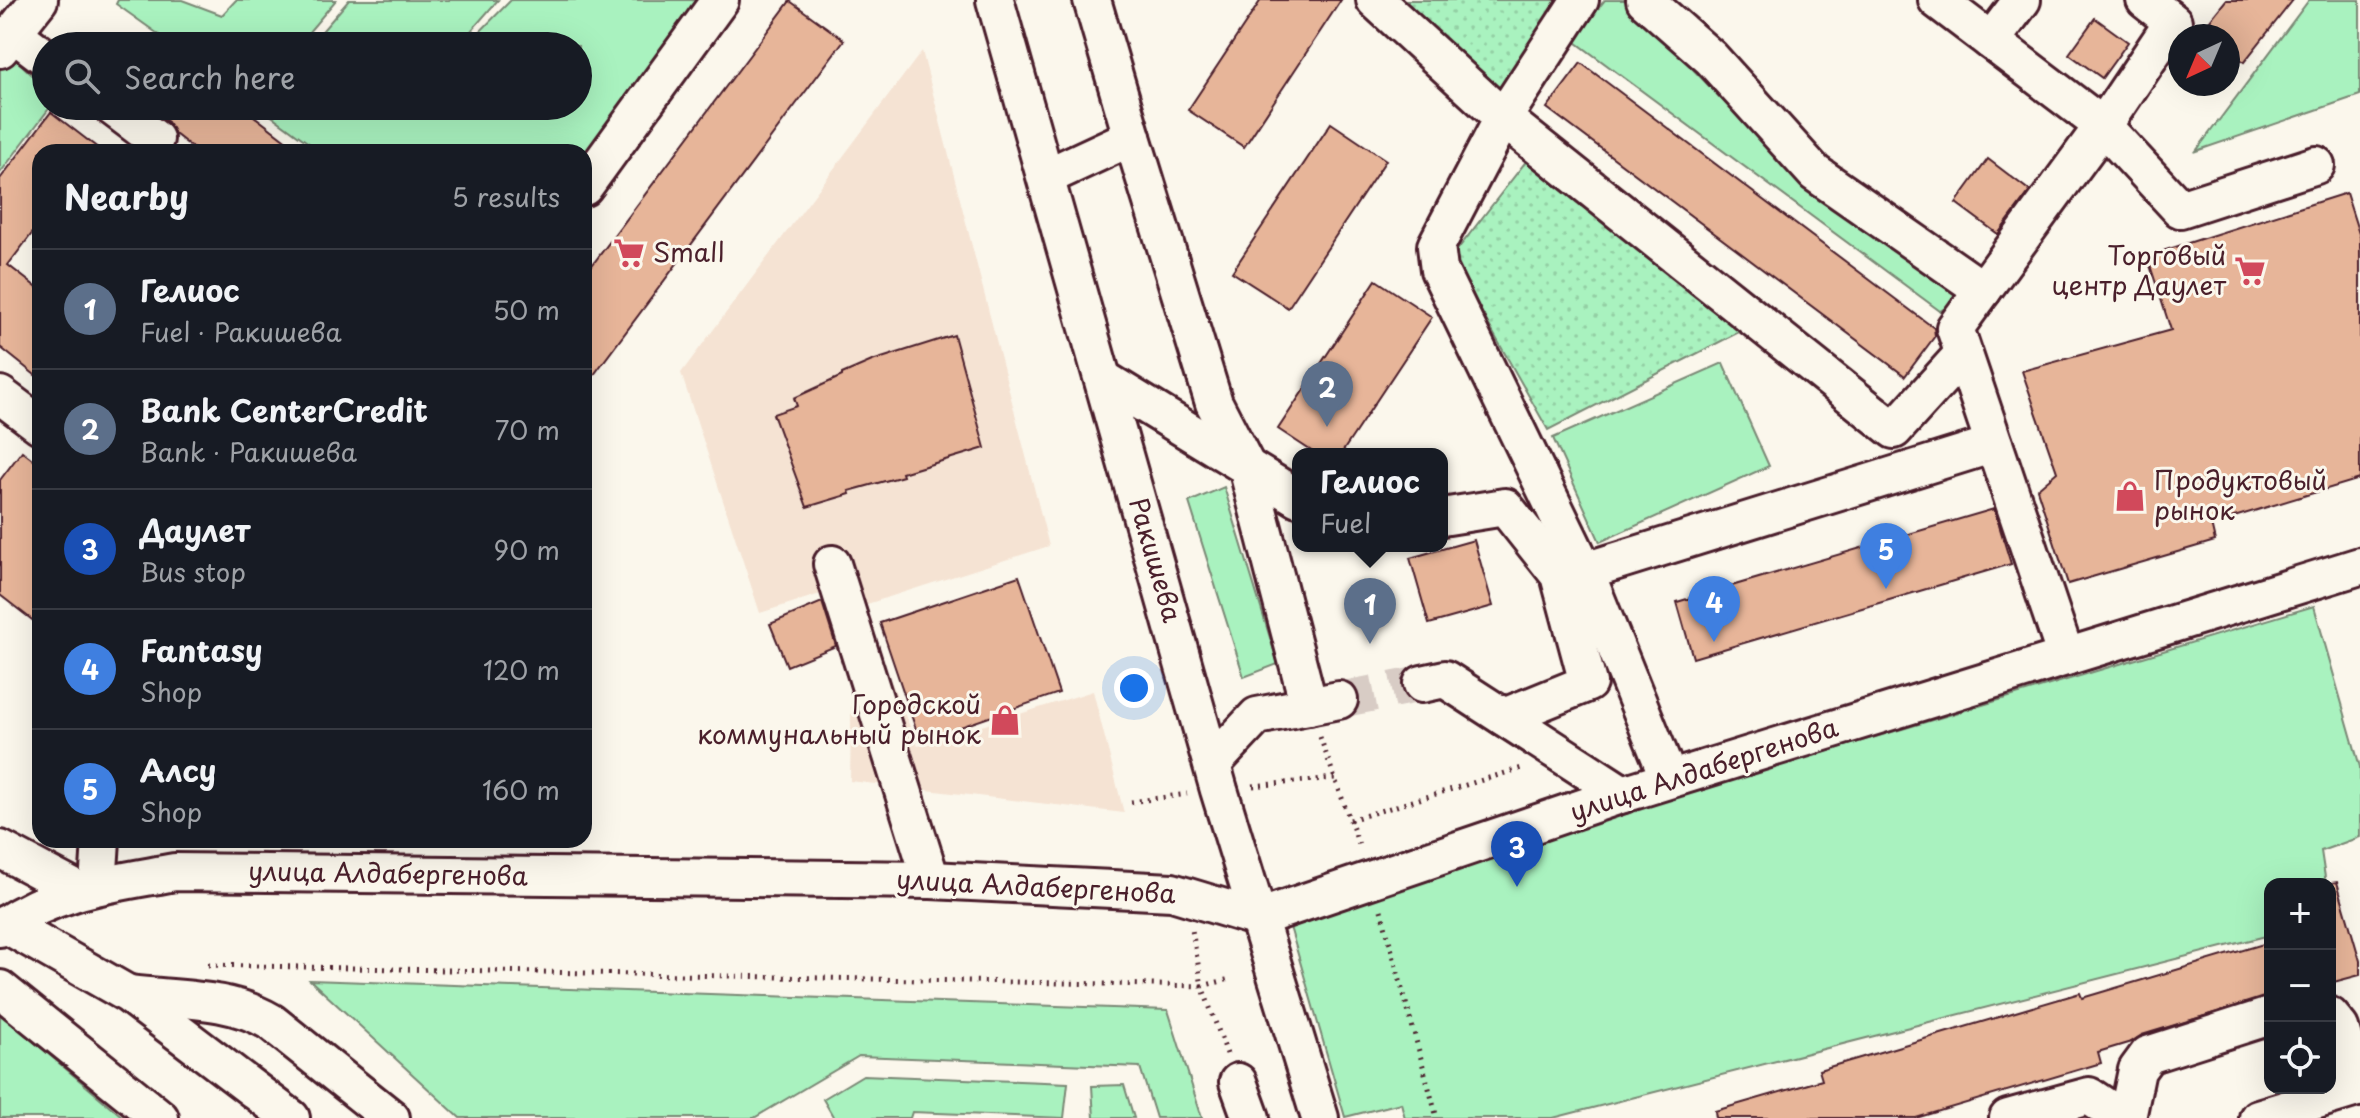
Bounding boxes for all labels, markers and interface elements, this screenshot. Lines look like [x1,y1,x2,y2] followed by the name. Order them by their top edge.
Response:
[2168,24,2240,96] north arrow
[32,32,592,120] search box
[60,54,104,98] icon: search
[124,54,296,99] text: Search here
[64,170,189,222] text: Nearby
[452,177,560,216] text: 5 results
[653,232,725,271] place label: Small
[2051,235,2226,304] place label: Торговый центр Даулет
[612,236,646,270] supermarket icon: Small
[2233,254,2267,288] supermarket icon: Торговый центр Даулет
[140,267,240,312] text: Гелиос
[84,290,96,329] text: 1
[493,290,560,329] text: 50 m
[140,312,342,351] text: Fuel · Ракишева
[1301,361,1353,427] pin: 2
[140,387,428,432] text: Bank CenterCredit
[81,410,99,449] text: 2
[495,410,560,449] text: 70 m
[140,432,357,471] text: Bank · Ракишева
[1292,448,1448,552] popup
[1320,458,1420,503] text: Гелиос
[2154,460,2327,529] place label: Продуктовый рынок
[2113,479,2147,513] shop icon: Продуктовый рынок
[1120,493,1193,627] street label: Ракишева
[1320,503,1371,542] text: Fuel
[140,507,250,552] text: Даулет
[1860,523,1912,589] pin: 5
[81,530,99,569] text: 3
[493,530,560,569] text: 90 m
[140,552,246,591] text: Bus stop
[1688,576,1740,642] pin: 4
[1344,578,1396,644] pin: 1
[140,627,262,672] text: Fantasy
[81,650,99,689] text: 4
[483,650,560,689] text: 120 m
[1114,668,1154,708] your location
[140,672,202,711] text: Shop
[697,684,982,753] place label: Городской коммунальный рынок
[988,703,1022,737] shop icon: Городской коммунальный рынок
[1564,707,1843,830] street label: улица Алдабергенова
[140,747,216,792] text: Алсу
[82,770,98,809] text: 5
[482,770,560,809] text: 160 m
[140,792,202,831] text: Shop
[1491,821,1543,887] pin: 3
[248,851,529,894] street label: улица Алдабергенова
[895,859,1178,912] street label: улица Алдабергенова
[2264,878,2336,1094] map controls
[2264,878,2336,950] button: +
[2264,950,2336,1022] button: −
[2264,1022,2336,1094] button: locate

